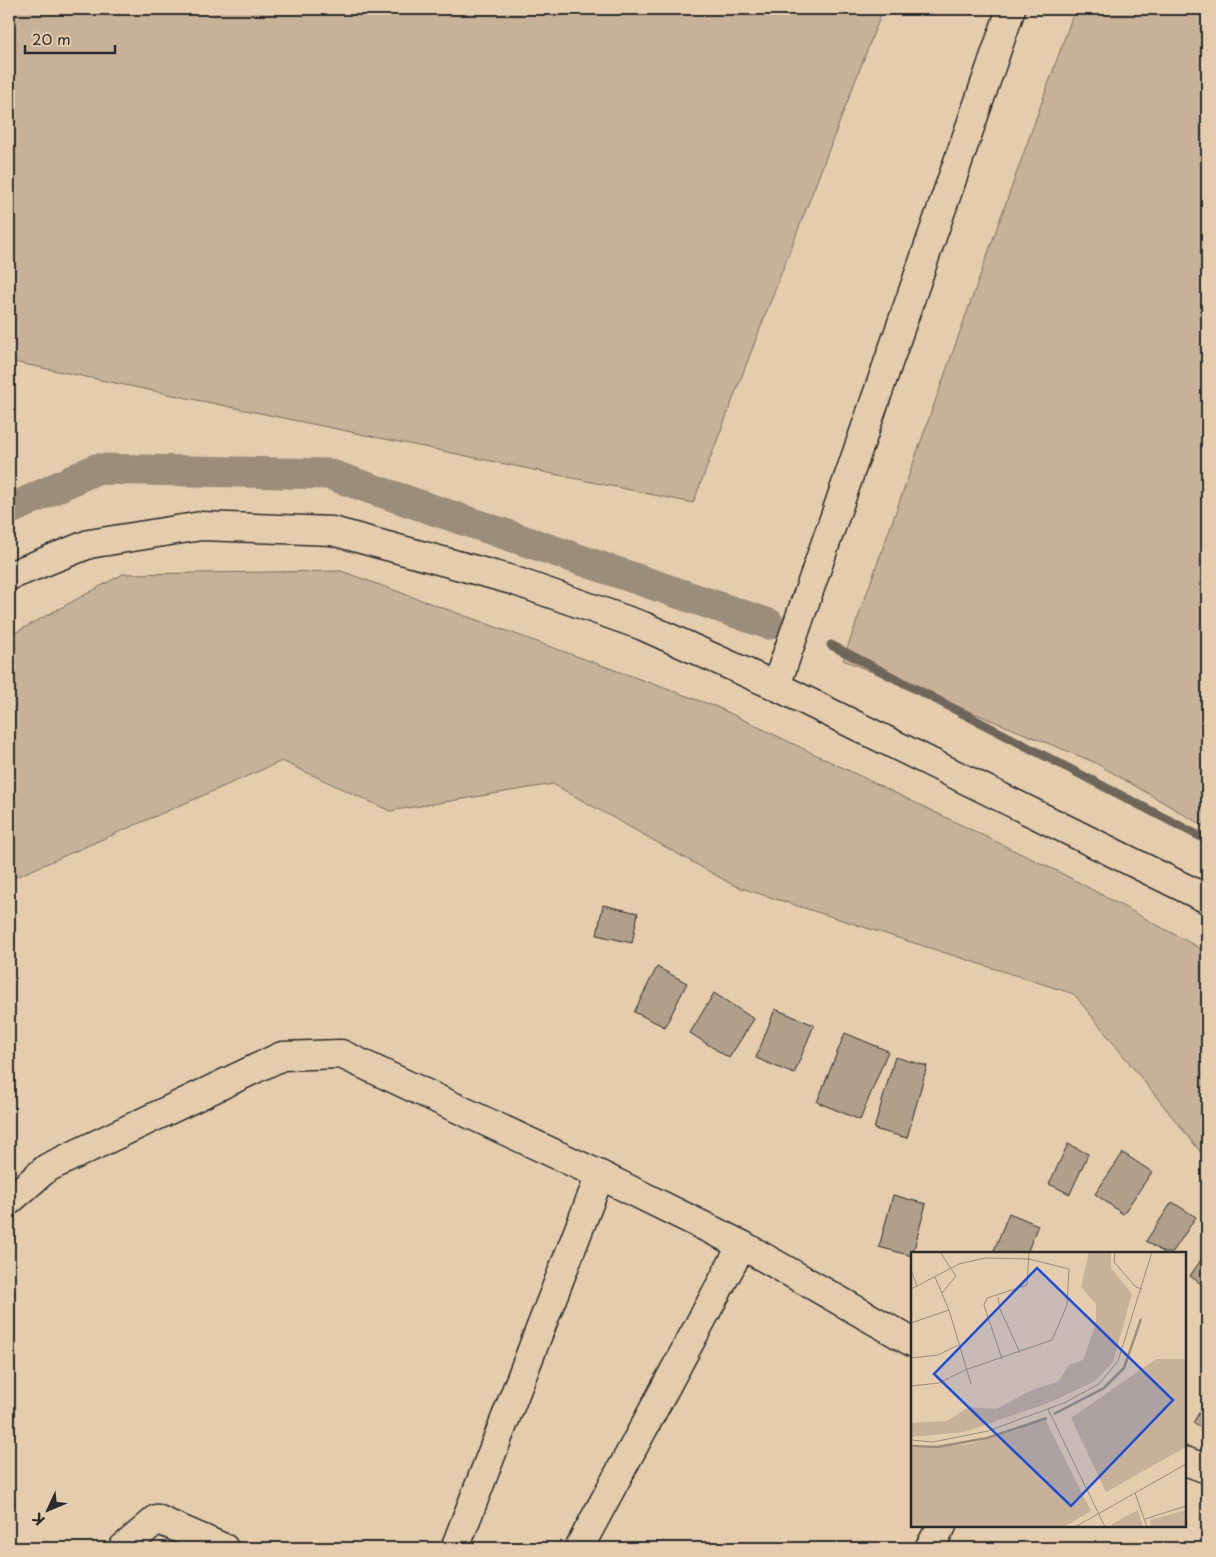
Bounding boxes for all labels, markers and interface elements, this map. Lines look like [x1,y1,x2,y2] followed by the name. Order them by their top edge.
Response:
[25,22,115,54] scale bar
[32,27,71,50] text: 20 m
[911,1252,1186,1527] inset map
[22,1484,72,1534] north arrow
[27,1508,49,1530] text: K

